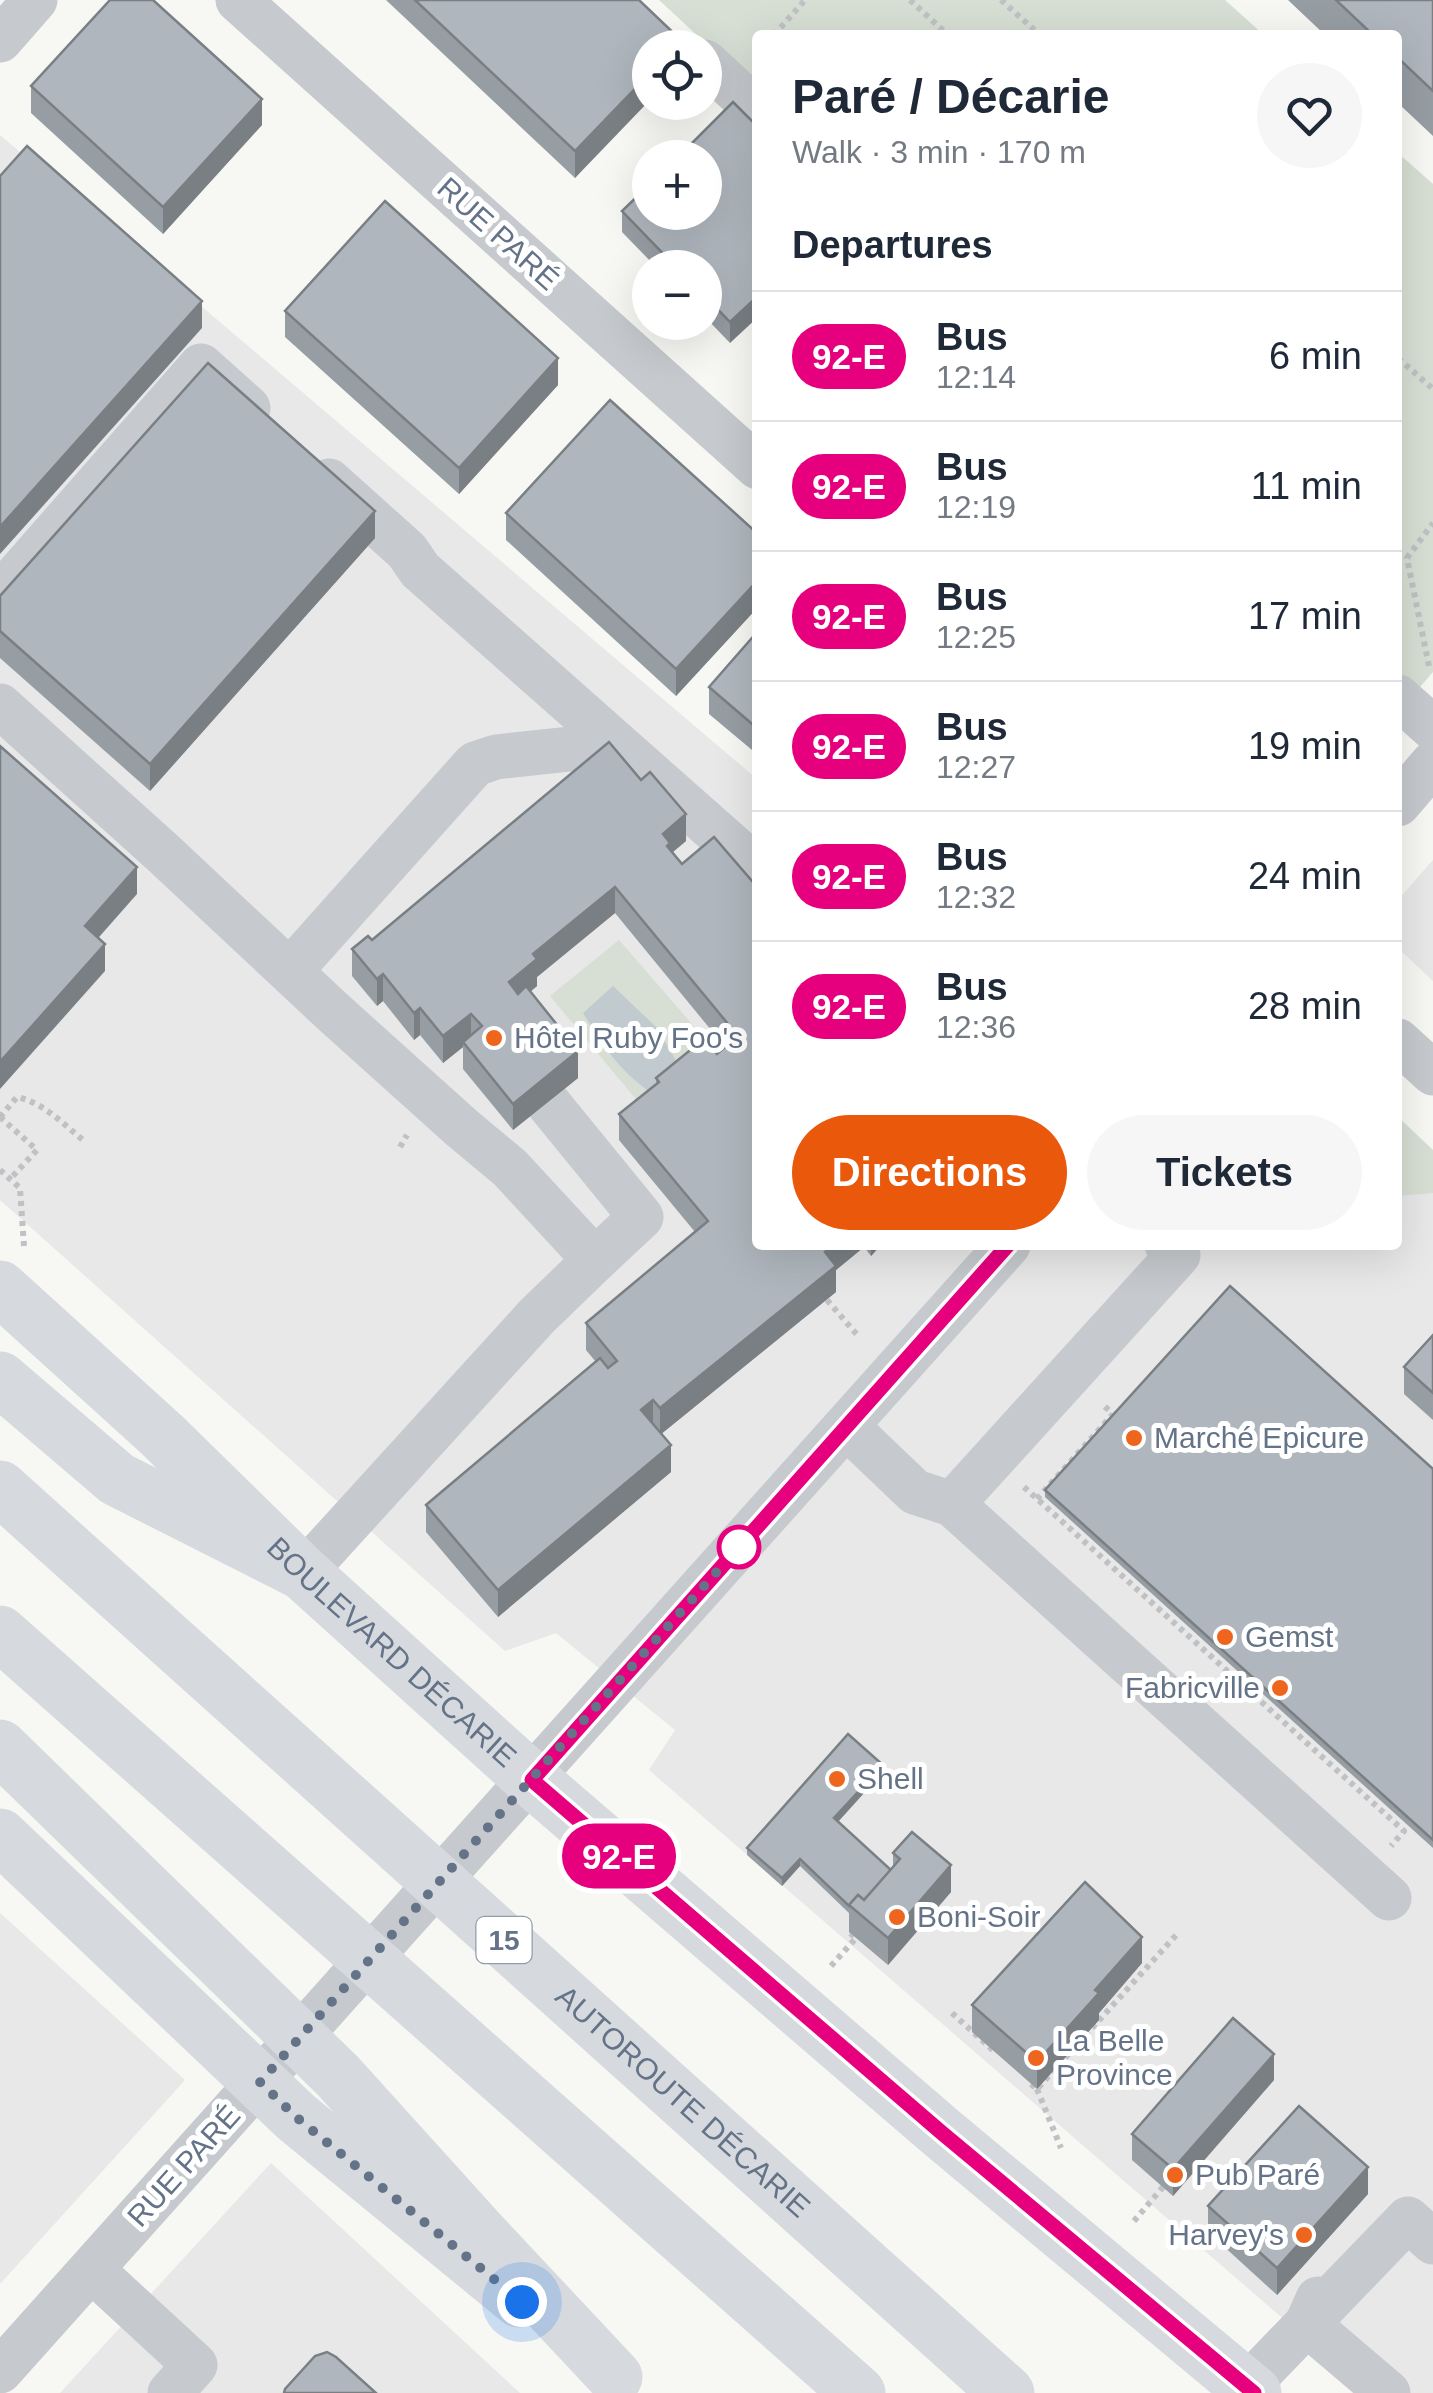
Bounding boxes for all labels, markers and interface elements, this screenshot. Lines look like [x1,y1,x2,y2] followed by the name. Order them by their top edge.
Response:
[632,30,722,340] map controls
[632,30,722,120] button: locate
[1257,63,1362,168] button: heart
[792,70,1110,123] text: Paré / Décarie
[792,134,1086,170] text: Walk · 3 min · 170 m
[632,140,722,230] button: +
[431,171,566,296] street label: RUE PARÉ
[792,224,993,266] text: Departures
[632,250,722,340] button: −
[936,316,1008,358] text: Bus
[1269,335,1362,377] text: 6 min
[812,337,886,376] text: 92-E
[936,359,1016,395] text: 12:14
[936,446,1008,488] text: Bus
[1251,465,1362,507] text: 11 min
[812,467,886,506] text: 92-E
[936,489,1016,525] text: 12:19
[936,576,1008,618] text: Bus
[1248,595,1362,637] text: 17 min
[812,597,886,636] text: 92-E
[936,619,1016,655] text: 12:25
[936,706,1008,748] text: Bus
[1248,725,1362,767] text: 19 min
[812,727,886,766] text: 92-E
[936,749,1016,785] text: 12:27
[936,836,1008,878] text: Bus
[1248,855,1362,897] text: 24 min
[812,857,886,896] text: 92-E
[936,879,1016,915] text: 12:32
[936,966,1008,1008] text: Bus
[1248,985,1362,1027] text: 28 min
[812,987,886,1026] text: 92-E
[936,1009,1016,1045] text: 12:36
[514,1021,743,1054] place label: Hôtel Ruby Foo's
[483,1027,505,1049] marker: Hôtel Ruby Foo's
[792,1115,1067,1230] button: Directions
[1087,1115,1362,1230] button: Tickets
[1154,1421,1364,1454] place label: Marché Epicure
[1123,1427,1145,1449] marker: Marché Epicure
[718,1526,760,1568] unlabelled marker
[261,1531,523,1773] street label: BOULEVARD DÉCARIE
[1245,1620,1334,1653] place label: Gemst
[1214,1626,1236,1648] marker: Gemst
[1125,1671,1260,1704] place label: Fabricville
[1269,1677,1291,1699] marker: Fabricville
[857,1762,924,1795] place label: Shell
[826,1768,848,1790] marker: Shell
[549,1824,689,1888] line badge: 92-E
[582,1837,656,1876] text: 92-E
[917,1900,1040,1933] place label: Boni-Soir
[886,1906,908,1928] marker: Boni-Soir
[476,1917,532,1963] road number: 15
[550,1979,817,2224] street label: AUTOROUTE DÉCARIE
[1056,2024,1173,2091] place label: La Belle Province
[1025,2047,1047,2069] marker: La Belle Province
[121,2098,246,2233] street label: RUE PARÉ
[1195,2158,1320,2191] place label: Pub Paré
[1164,2164,1186,2186] marker: Pub Paré
[1168,2218,1284,2251] place label: Harvey's
[1293,2224,1315,2246] marker: Harvey's
[497,2277,547,2327] your location

